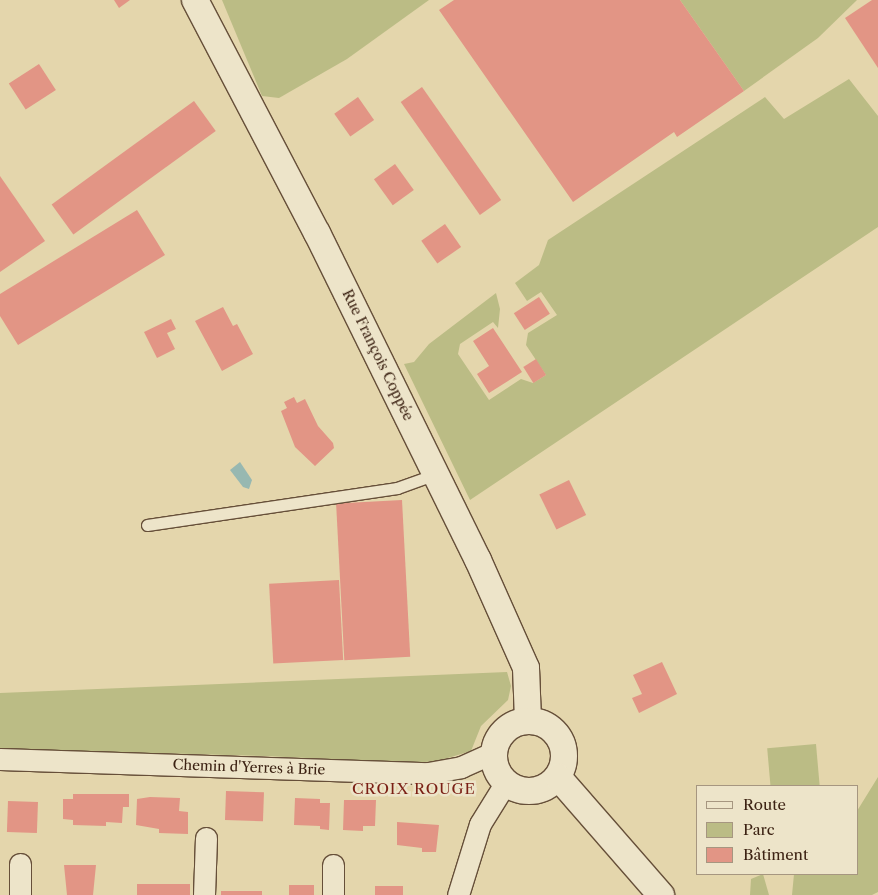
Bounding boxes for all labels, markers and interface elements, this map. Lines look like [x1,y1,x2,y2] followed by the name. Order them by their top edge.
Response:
[339,287,417,423] street label: Rue François Coppée
[172,756,326,778] street label: Chemin d'Yerres à Brie
[351,780,477,798] district label: CROIX ROUGE
[696,785,858,875] legend
[743,795,786,814] text: Route
[743,820,775,839] text: Parc
[743,845,808,864] text: Bâtiment

